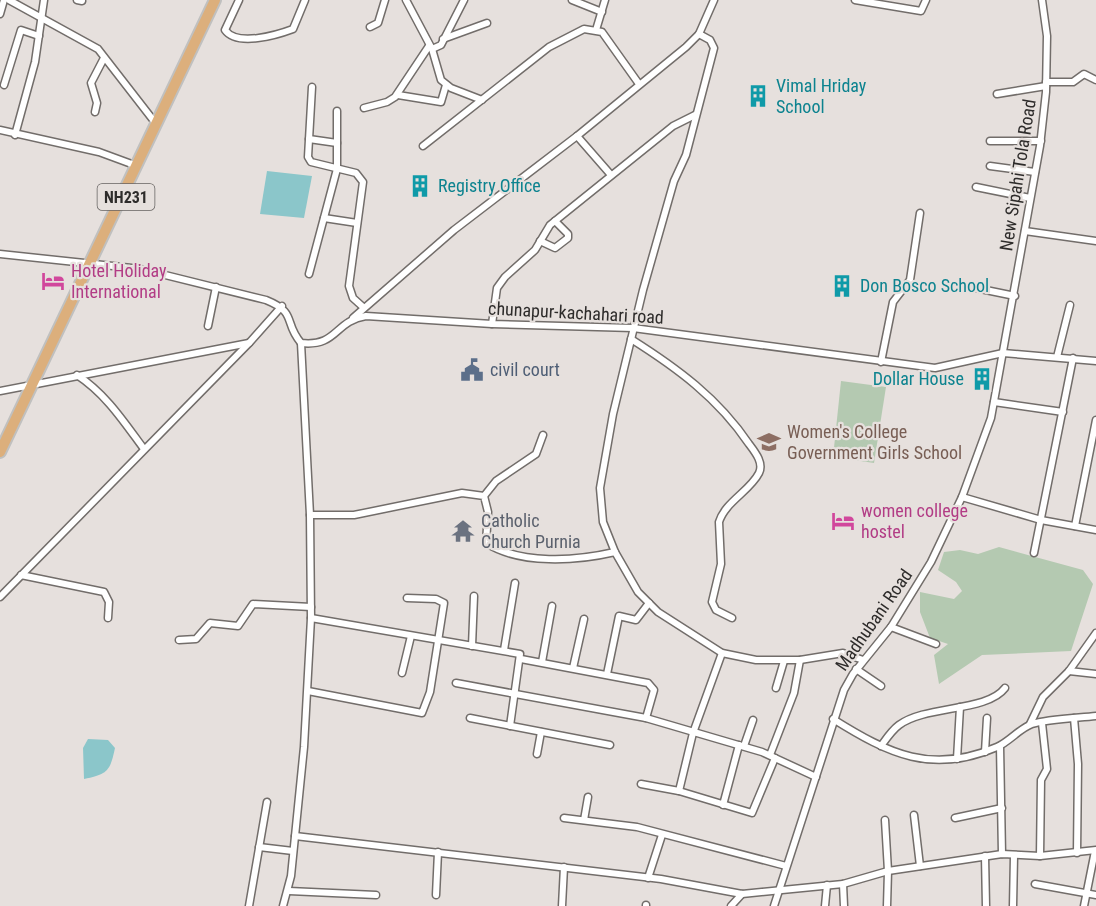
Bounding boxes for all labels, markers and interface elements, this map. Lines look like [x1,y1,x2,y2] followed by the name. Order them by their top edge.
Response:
[776,75,867,117] place label: Vimal Hriday School
[745,83,771,109] building icon: Vimal Hriday School
[995,97,1040,252] street label: New Sipahi Tola Road
[407,173,433,199] building icon: Registry Office
[438,175,541,196] place label: Registry Office
[98,184,154,210] road number: NH231
[71,260,167,302] place label: Hotel Holiday International
[40,268,66,294] hotel icon: Hotel Holiday International
[829,273,855,299] building icon: Don Bosco School
[860,275,989,296] place label: Don Bosco School
[488,297,664,328] street label: chunapur-kachahari road
[459,357,485,383] public building icon: civil court
[490,359,560,380] place label: civil court
[969,366,995,392] building icon: Dollar House
[873,368,964,389] place label: Dollar House
[787,421,962,463] place label: Women's College Government Girls School
[756,429,782,455] school or university icon: Women's College Government Girls School
[861,500,968,542] place label: women college hostel
[830,508,856,534] hotel icon: women college hostel
[481,510,581,552] place label: Catholic Church Purnia
[450,518,476,544] temple icon: Catholic Church Purnia
[831,565,916,675] street label: Madhubani Road

